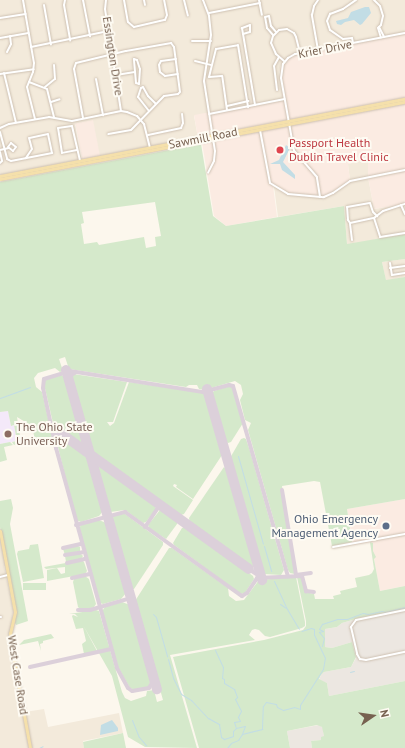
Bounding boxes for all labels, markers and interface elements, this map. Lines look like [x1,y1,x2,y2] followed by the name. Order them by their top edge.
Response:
[100,15,126,97] street label: Essington Drive
[297,37,353,61] street label: Krier Drive
[167,124,239,152] street label: Sawmill Road
[289,136,389,164] place label: Passport Health Dublin Travel Clinic
[274,144,286,156] marker: Passport Health Dublin Travel Clinic
[16,420,93,448] place label: The Ohio State University
[3,429,13,439] marker: The Ohio State University
[271,512,378,540] place label: Ohio Emergency Management Agency
[381,521,391,531] marker: Ohio Emergency Management Agency
[5,634,31,716] street label: West Case Road
[353,696,393,736] north arrow
[377,708,392,718] text: N

